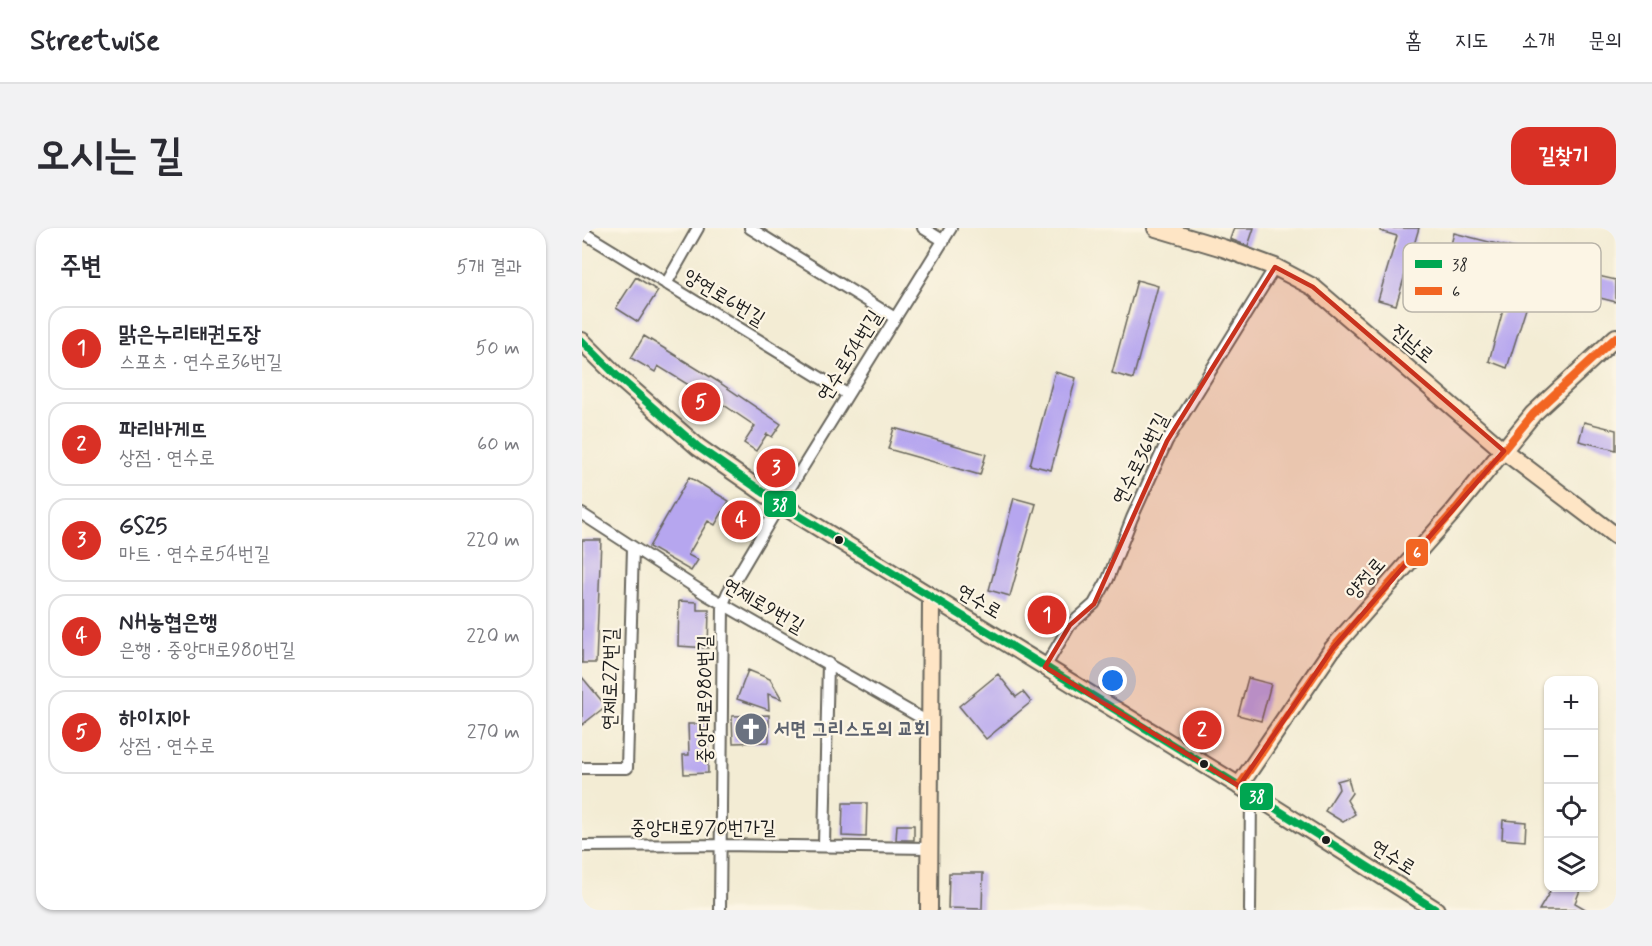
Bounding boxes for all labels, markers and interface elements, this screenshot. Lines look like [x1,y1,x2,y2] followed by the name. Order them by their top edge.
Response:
[30,23,160,60] text: Streetwise
[1405,27,1422,55] text: 홈
[1455,27,1488,55] text: 지도
[1521,27,1555,55] text: 소개
[1588,27,1622,55] text: 문의
[1511,127,1616,185] button: 길찾기
[36,129,183,184] text: 오시는 길
[1403,243,1601,312] legend
[60,250,102,284] text: 주변
[456,254,522,281] text: 5개 결과
[1452,255,1468,276] text: 38
[678,263,770,333] street label: 양연로6번길
[1452,282,1460,303] text: 6
[811,305,889,407] street label: 연수로54번길
[1385,318,1439,370] street label: 진남로
[119,321,261,349] text: 맑은누리태권도장
[77,335,86,362] text: 1
[475,335,520,362] text: 50 m
[119,349,282,376] text: 스포츠 · 연수로36번길
[682,380,720,424] pin: 5
[1106,408,1176,510] street label: 연수로36번길
[119,417,208,445] text: 파리바게뜨
[77,431,86,458] text: 2
[477,431,520,458] text: 60 m
[119,445,215,472] text: 상점 · 연수로
[756,446,796,490] pin: 3
[763,490,797,518] line badge: 38
[772,495,788,516] text: 38
[722,498,760,542] pin: 4
[119,513,167,541] text: GS25
[77,527,86,554] text: 3
[466,527,520,554] text: 220 m
[833,534,845,546] unlabelled marker
[1405,538,1429,567] line badge: 6
[119,541,270,568] text: 마트 · 연수로54번길
[1413,543,1421,564] text: 6
[1340,552,1392,606] street label: 양정로
[717,572,809,640] street label: 연제로9번길
[951,578,1007,626] street label: 연수로
[1028,592,1066,638] pin: 1
[119,609,217,637] text: NH농협은행
[76,623,87,650] text: 4
[466,623,520,650] text: 220 m
[597,628,625,730] street label: 연제로27번길
[692,635,719,763] street label: 중앙대로980번길
[119,637,295,664] text: 은행 · 중앙대로980번길
[1098,666,1127,695] your location
[1544,676,1598,892] map controls
[1544,676,1598,730] button: +
[119,705,190,733] text: 하이지아
[1182,708,1222,752] pin: 2
[733,711,769,747] church icon: 서면 그리스도의 교회
[774,716,930,743] place label: 서면 그리스도의 교회
[76,719,88,746] text: 5
[467,719,520,746] text: 270 m
[1544,730,1598,784] button: −
[119,733,215,760] text: 상점 · 연수로
[1198,758,1210,770] unlabelled marker
[1239,782,1274,811] line badge: 38
[1544,784,1598,838] button: locate
[1249,787,1265,808] text: 38
[630,815,776,842] street label: 중앙대로970번가길
[1320,834,1332,846] unlabelled marker
[1365,834,1421,882] street label: 연수로
[1544,838,1598,892] button: layers

